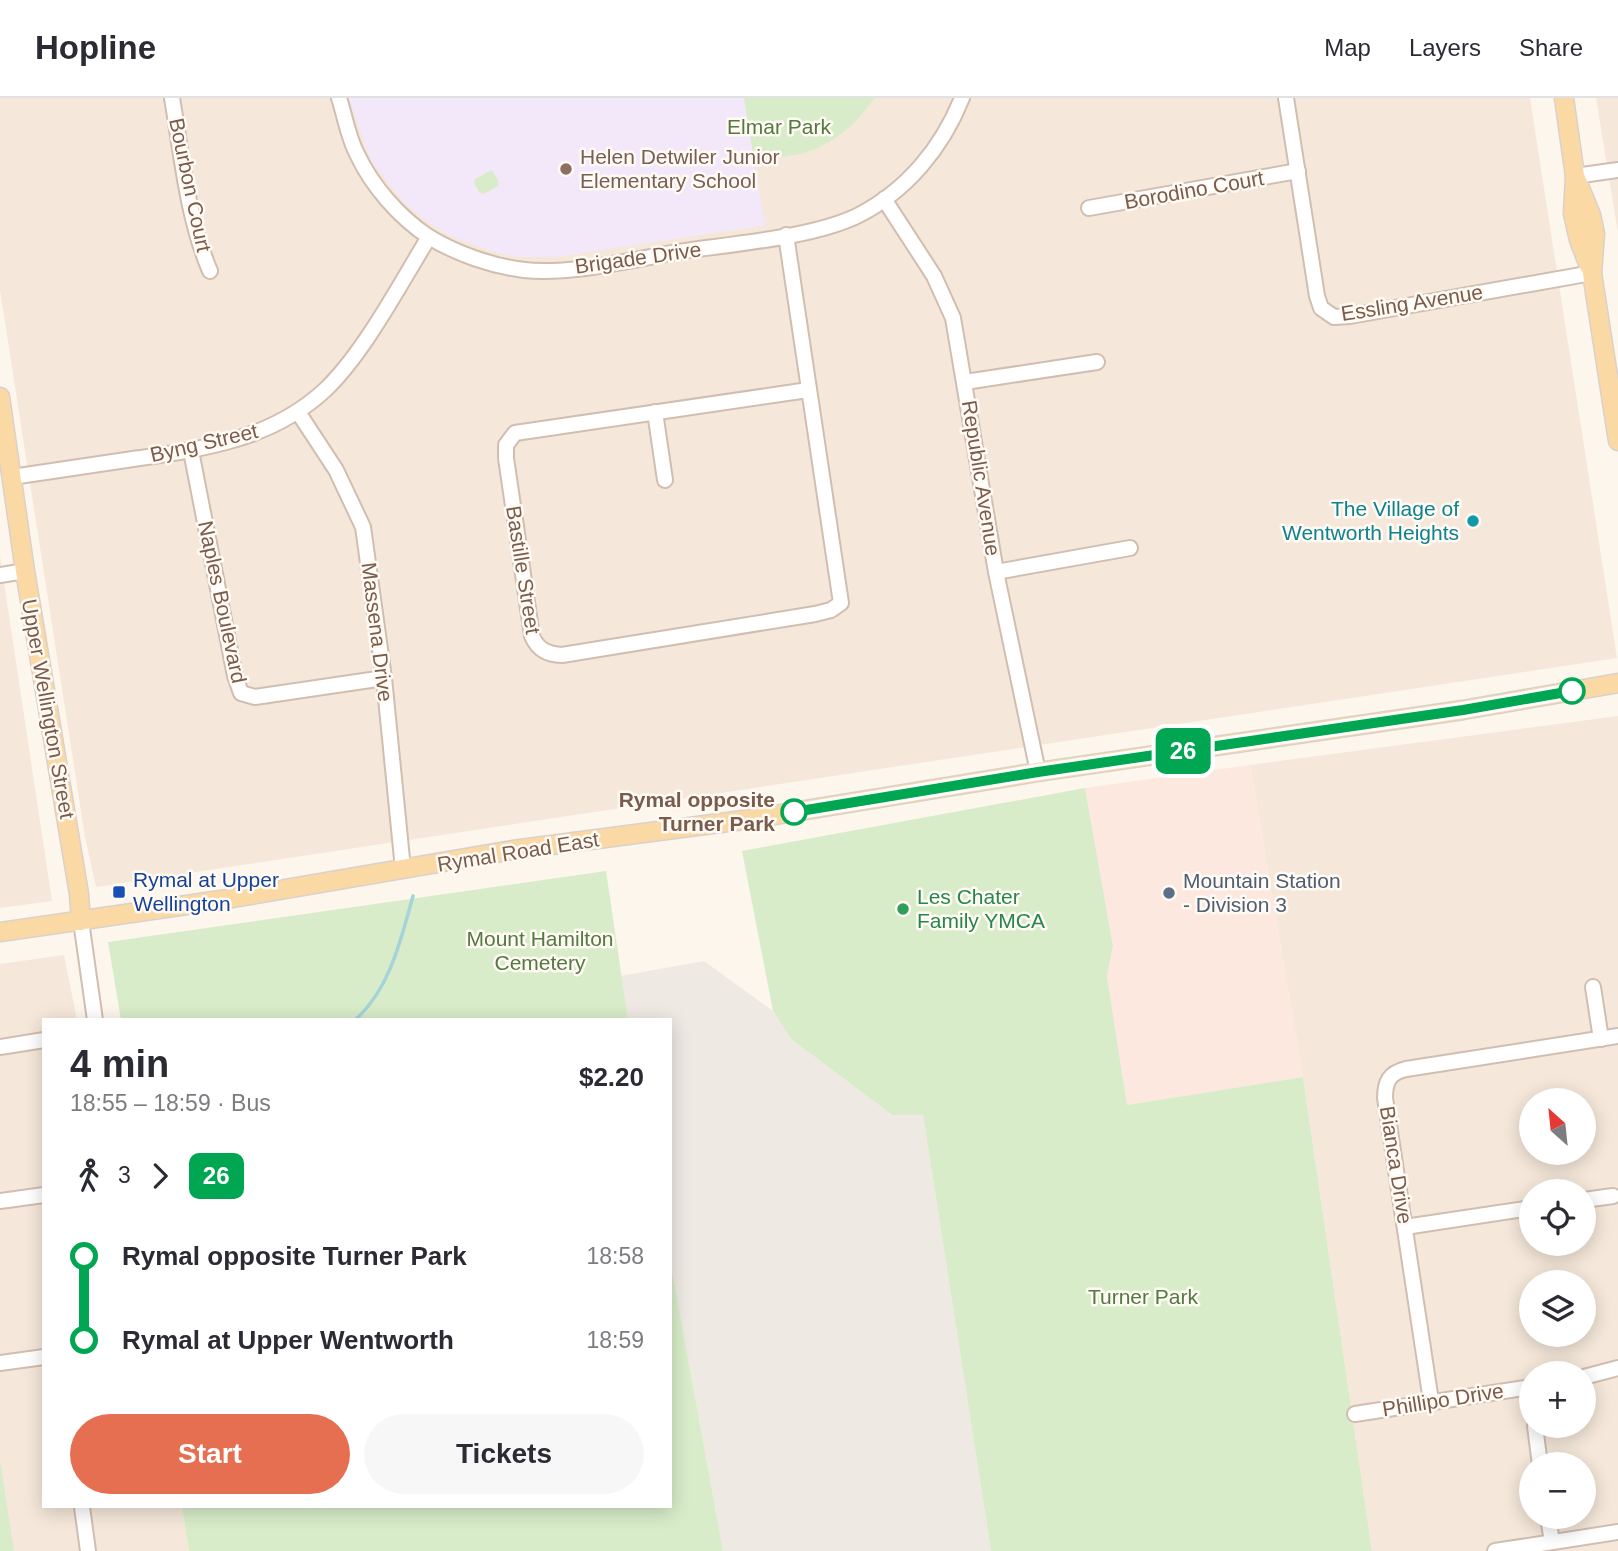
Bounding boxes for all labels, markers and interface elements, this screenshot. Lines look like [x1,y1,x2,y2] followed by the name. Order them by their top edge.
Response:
[35,29,156,66] text: Hopline
[1324,34,1371,61] text: Map
[1409,34,1481,61] text: Layers
[1519,34,1583,61] text: Share
[727,115,831,138] park label: Elmar Park
[165,116,216,254] street label: Bourbon Court
[580,145,780,192] place label: Helen Detwiler Junior Elementary School
[558,161,574,177] marker: Helen Detwiler Junior Elementary School
[1122,166,1266,213] street label: Borodino Court
[573,237,703,278] street label: Brigade Drive
[1339,280,1484,325] street label: Essling Avenue
[958,398,1005,557] street label: Republic Avenue
[148,419,260,466] street label: Byng Street
[1282,497,1459,544] place label: The Village of Wentworth Heights
[502,504,545,636] street label: Bastille Street
[1465,513,1481,529] marker: The Village of Wentworth Heights
[194,518,251,685] street label: Naples Boulevard
[358,561,397,703] street label: Massena Drive
[18,597,79,821] street label: Upper Wellington Street
[1559,678,1585,704] unlabelled marker
[1152,728,1214,774] line badge: 26
[1170,737,1196,764] text: 26
[619,788,775,835] place label: Rymal opposite Turner Park
[781,799,807,825] marker: Rymal opposite Turner Park
[435,827,601,876] street label: Rymal Road East
[133,868,279,915] place label: Rymal at Upper Wellington
[1183,869,1341,916] place label: Mountain Station - Division 3
[111,884,127,900] marker: Rymal at Upper Wellington
[917,885,1045,932] place label: Les Chater Family YMCA
[1161,885,1177,901] marker: Mountain Station - Division 3
[895,901,911,917] marker: Les Chater Family YMCA
[466,927,614,974] park label: Mount Hamilton Cemetery
[70,1043,169,1085] text: 4 min
[579,1062,644,1092] text: $2.20
[1519,1088,1596,1166] north arrow
[1519,1088,1596,1529] map controls
[70,1090,271,1116] text: 18:55 – 18:59 · Bus
[1376,1104,1417,1226] street label: Bianca Drive
[70,1157,108,1195] icon: walk
[141,1157,179,1195] icon: forward
[118,1162,131,1188] text: 3
[203,1162,230,1189] text: 26
[1519,1179,1596,1256] button: locate
[122,1241,467,1271] text: Rymal opposite Turner Park
[586,1243,644,1269] text: 18:58
[1519,1270,1596,1347] button: layers
[1088,1285,1199,1308] park label: Turner Park
[122,1325,454,1355] text: Rymal at Upper Wentworth
[586,1327,644,1353] text: 18:59
[1519,1361,1596,1438] button: +
[1381,1379,1505,1420] street label: Phillipo Drive
[70,1414,350,1494] button: Start
[364,1414,644,1494] button: Tickets
[1519,1452,1596,1529] button: −

